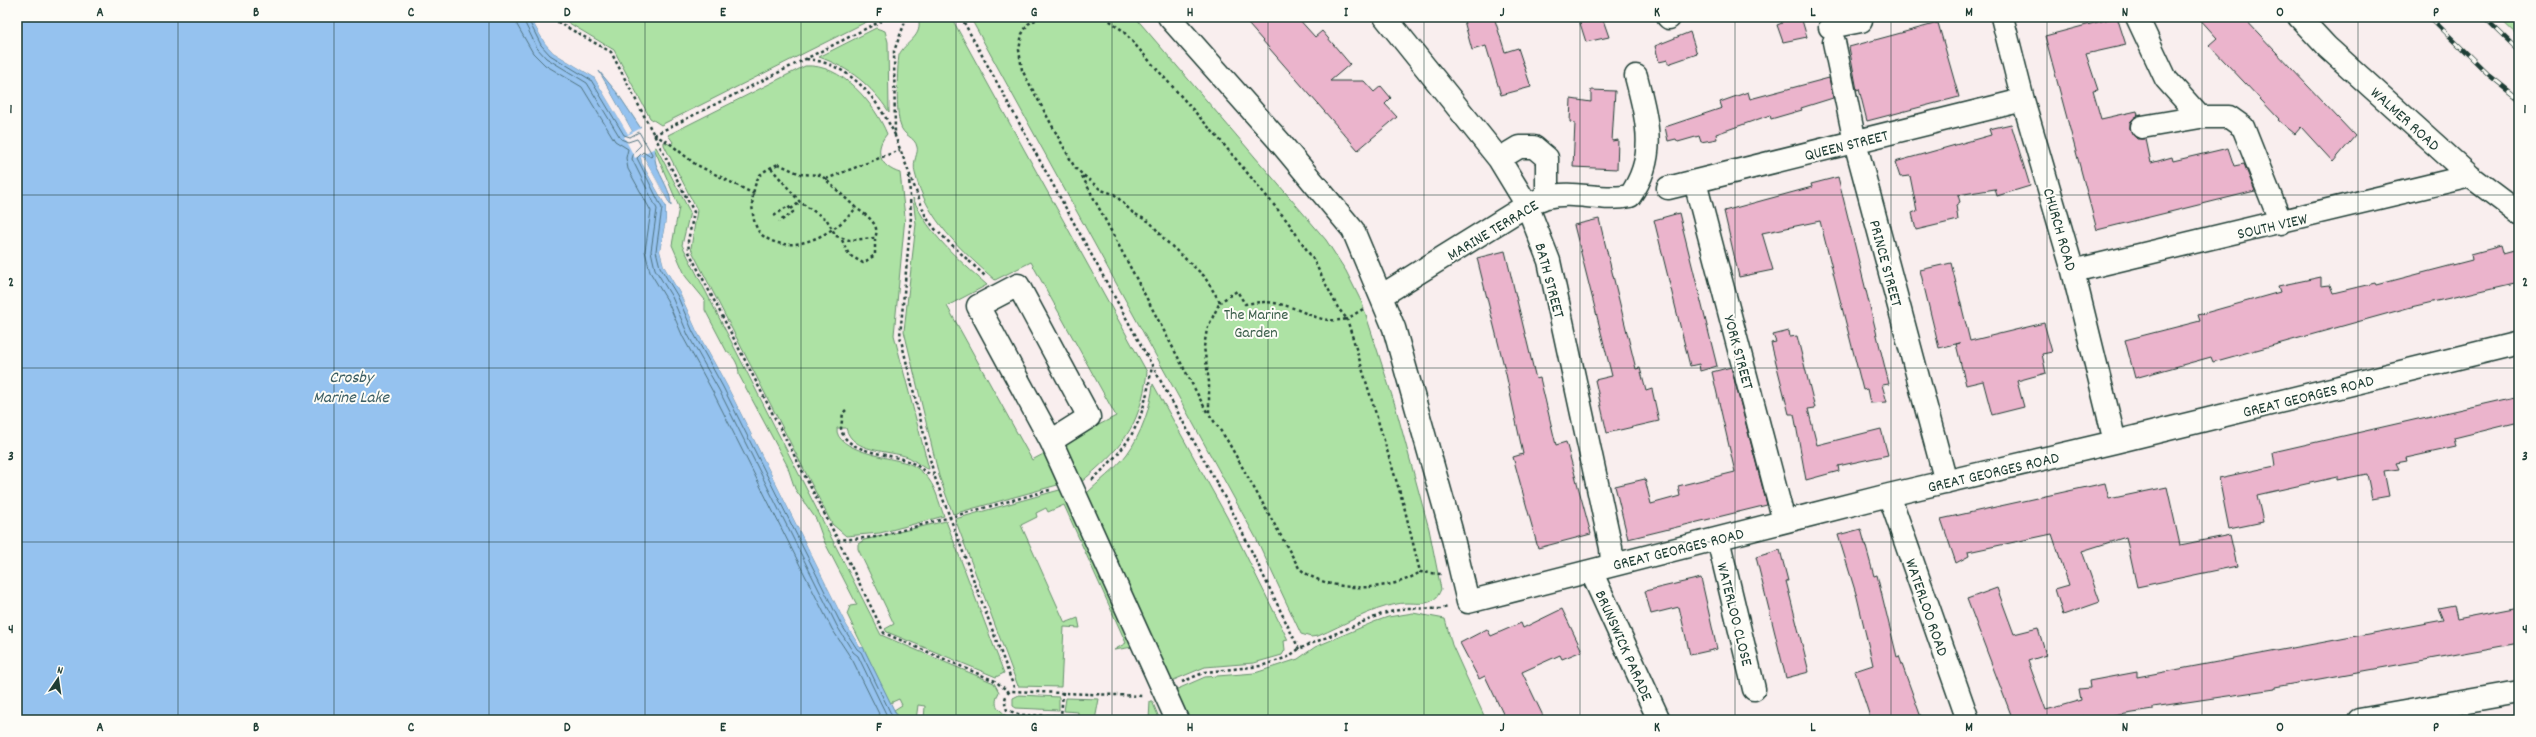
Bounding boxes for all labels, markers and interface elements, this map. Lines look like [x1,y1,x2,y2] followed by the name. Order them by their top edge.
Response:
[96,4,104,23] text: A
[253,4,259,23] text: B
[408,4,415,23] text: C
[564,4,571,23] text: D
[720,4,727,23] text: E
[876,4,882,23] text: F
[1031,4,1038,23] text: G
[1187,4,1194,23] text: H
[1344,4,1349,23] text: I
[1500,4,1505,23] text: J
[1654,4,1660,23] text: K
[1810,4,1816,23] text: L
[1965,4,1973,23] text: M
[2122,4,2128,23] text: N
[2276,4,2284,23] text: O
[2433,4,2439,23] text: P
[2364,82,2444,157] street label: WALMER ROAD
[10,101,13,120] text: 1
[2524,101,2527,120] text: 1
[1802,125,1891,168] street label: QUEEN STREET
[2036,186,2081,274] street label: CHURCH ROAD
[1443,194,1544,267] street label: MARINE TERRACE
[2235,208,2311,247] street label: SOUTH VIEW
[1862,218,1907,310] street label: PRINCE STREET
[1528,241,1570,321] street label: BATH STREET
[8,274,14,293] text: 2
[2522,274,2528,293] text: 2
[1224,304,1288,345] park label: The Marine Garden
[1717,313,1759,393] street label: YORK STREET
[313,367,390,411] water label: Crosby Marine Lake
[2241,370,2377,425] street label: GREAT GEORGES ROAD
[1926,447,2062,500] street label: GREAT GEORGES ROAD
[8,448,14,467] text: 3
[2522,448,2528,467] text: 3
[1611,523,1747,578] street label: GREAT GEORGES ROAD
[1898,556,1953,660] street label: WATERLOO ROAD
[1710,560,1758,669] street label: WATERLOO CLOSE
[1588,587,1658,706] street label: BRUNSWICK PARADE
[8,621,14,640] text: 4
[2522,621,2528,640] text: 4
[38,659,78,699] north arrow
[55,663,65,680] text: N
[96,719,104,737] text: A
[253,719,259,737] text: B
[408,719,415,737] text: C
[564,719,571,737] text: D
[720,719,727,737] text: E
[876,719,882,737] text: F
[1031,719,1038,737] text: G
[1187,719,1194,737] text: H
[1344,719,1349,737] text: I
[1500,719,1505,737] text: J
[1654,719,1660,737] text: K
[1810,719,1816,737] text: L
[1965,719,1973,737] text: M
[2122,719,2128,737] text: N
[2276,719,2284,737] text: O
[2433,719,2439,737] text: P

